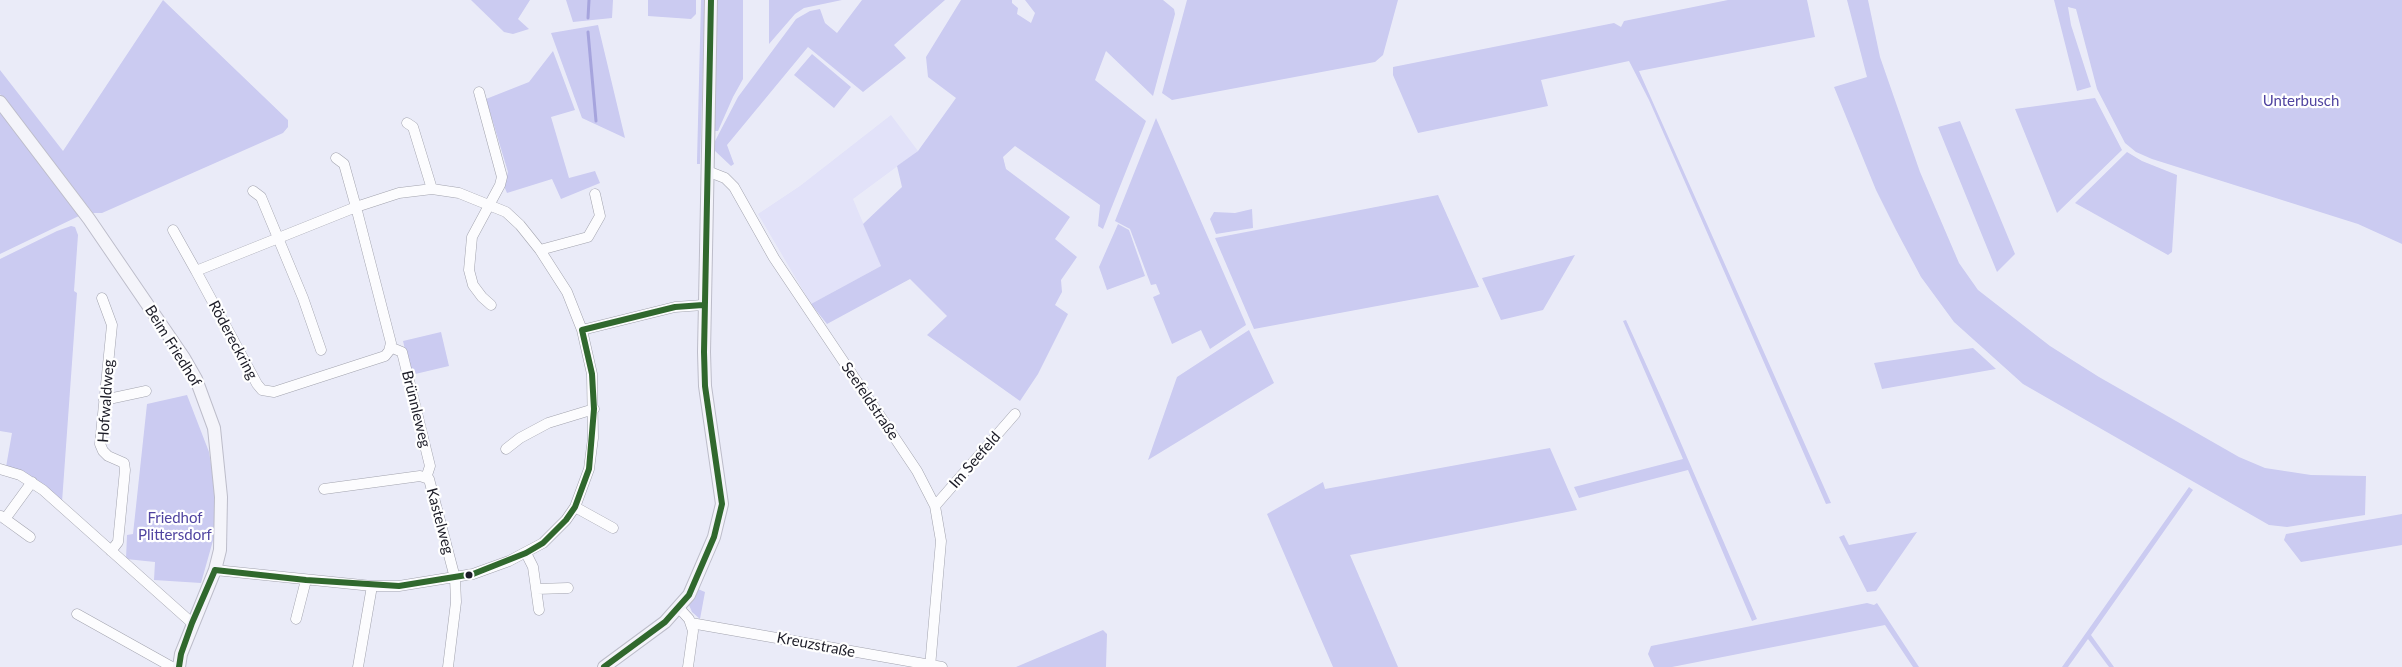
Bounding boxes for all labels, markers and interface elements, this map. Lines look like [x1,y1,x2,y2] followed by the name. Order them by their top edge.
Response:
[2263,92,2339,110] park label: Unterbusch
[205,297,261,383] street label: Rödereckring
[141,302,205,390] street label: Beim Friedhof
[94,359,118,443] street label: Hofwaldweg
[837,359,903,443] street label: Seefeldstraße
[398,369,434,449] street label: Brünnleweg
[946,428,1004,492] street label: Im Seefeld
[423,486,457,556] street label: Kastelweg
[138,509,212,544] park label: Friedhof Plittersdorf
[464,570,474,580] unlabelled marker
[775,629,857,661] street label: Kreuzstraße

